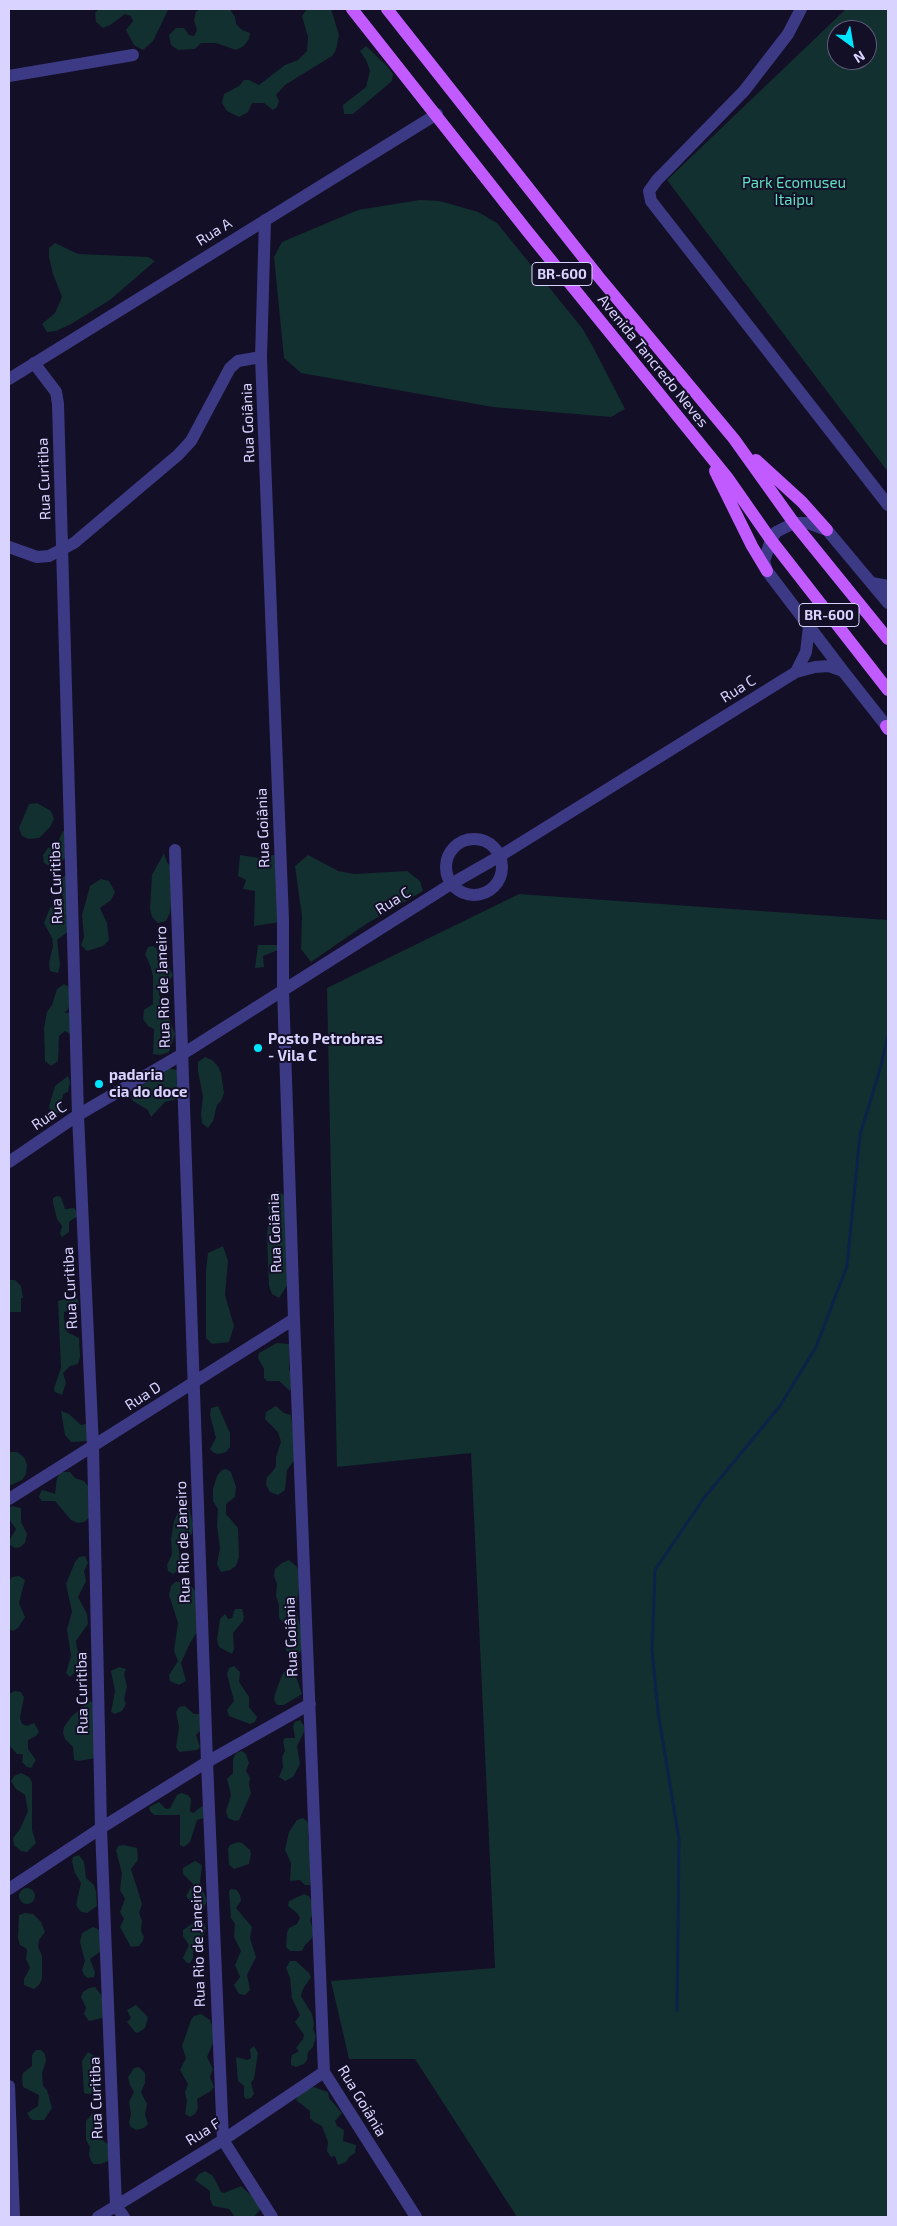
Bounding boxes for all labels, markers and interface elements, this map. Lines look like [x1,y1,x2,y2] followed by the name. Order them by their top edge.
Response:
[827,20,877,70] north arrow
[851,47,868,67] text: N
[742,174,846,209] park label: Park Ecomuseu Itaipu
[193,214,235,250] street label: Rua A
[532,262,592,286] road number: BR-600
[594,291,712,431] street label: Avenida Tancredo Neves
[238,383,258,463] street label: Rua Goiânia
[34,437,54,521] street label: Rua Curitiba
[799,604,859,626] road number: BR-600
[717,671,759,707] street label: Rua C
[253,788,273,868] street label: Rua Goiânia
[46,841,66,925] street label: Rua Curitiba
[372,883,414,919] street label: Rua C
[152,926,174,1048] street label: Rua Rio de Janeiro
[268,1030,383,1065] place label: Posto Petrobras - Vila C
[252,1042,264,1054] marker: Posto Petrobras - Vila C
[109,1066,187,1101] place label: padaria cia do doce
[93,1078,105,1090] marker: padaria cia do doce
[28,1098,70,1134] street label: Rua C
[265,1193,285,1273] street label: Rua Goiânia
[59,1246,81,1330] street label: Rua Curitiba
[122,1378,164,1414] street label: Rua D
[172,1481,194,1603] street label: Rua Rio de Janeiro
[281,1597,301,1677] street label: Rua Goiânia
[72,1652,92,1734] street label: Rua Curitiba
[187,1885,209,2007] street label: Rua Rio de Janeiro
[86,2056,106,2140] street label: Rua Curitiba
[334,2062,390,2140] street label: Rua Goiânia
[182,2114,224,2150] street label: Rua F

